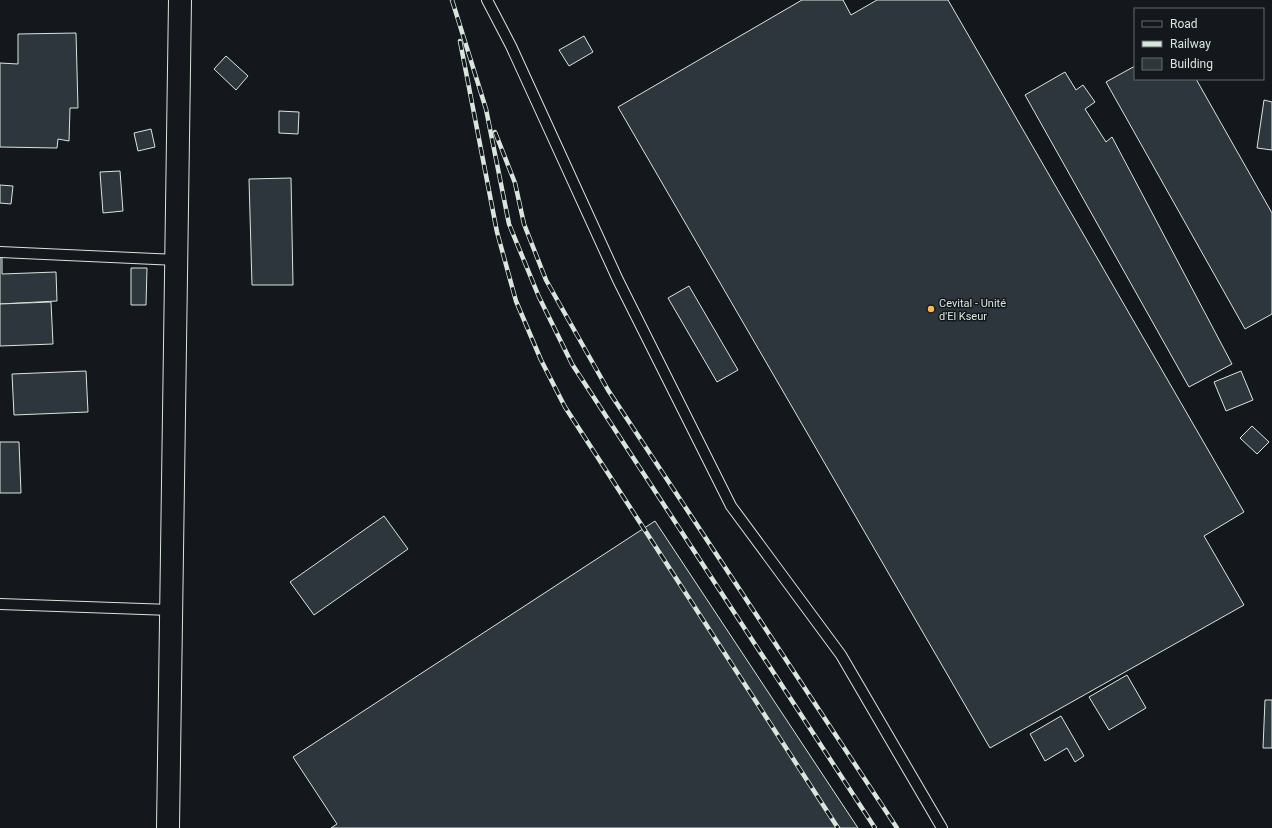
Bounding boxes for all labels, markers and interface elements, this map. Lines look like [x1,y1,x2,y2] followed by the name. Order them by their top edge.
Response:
[1134,8,1264,80] legend
[1170,17,1198,31] text: Road
[1170,37,1211,51] text: Railway
[1170,57,1213,71] text: Building
[939,297,1006,323] place label: Cevital - Unité d'El Kseur
[926,304,936,314] marker: Cevital - Unité d'El Kseur

